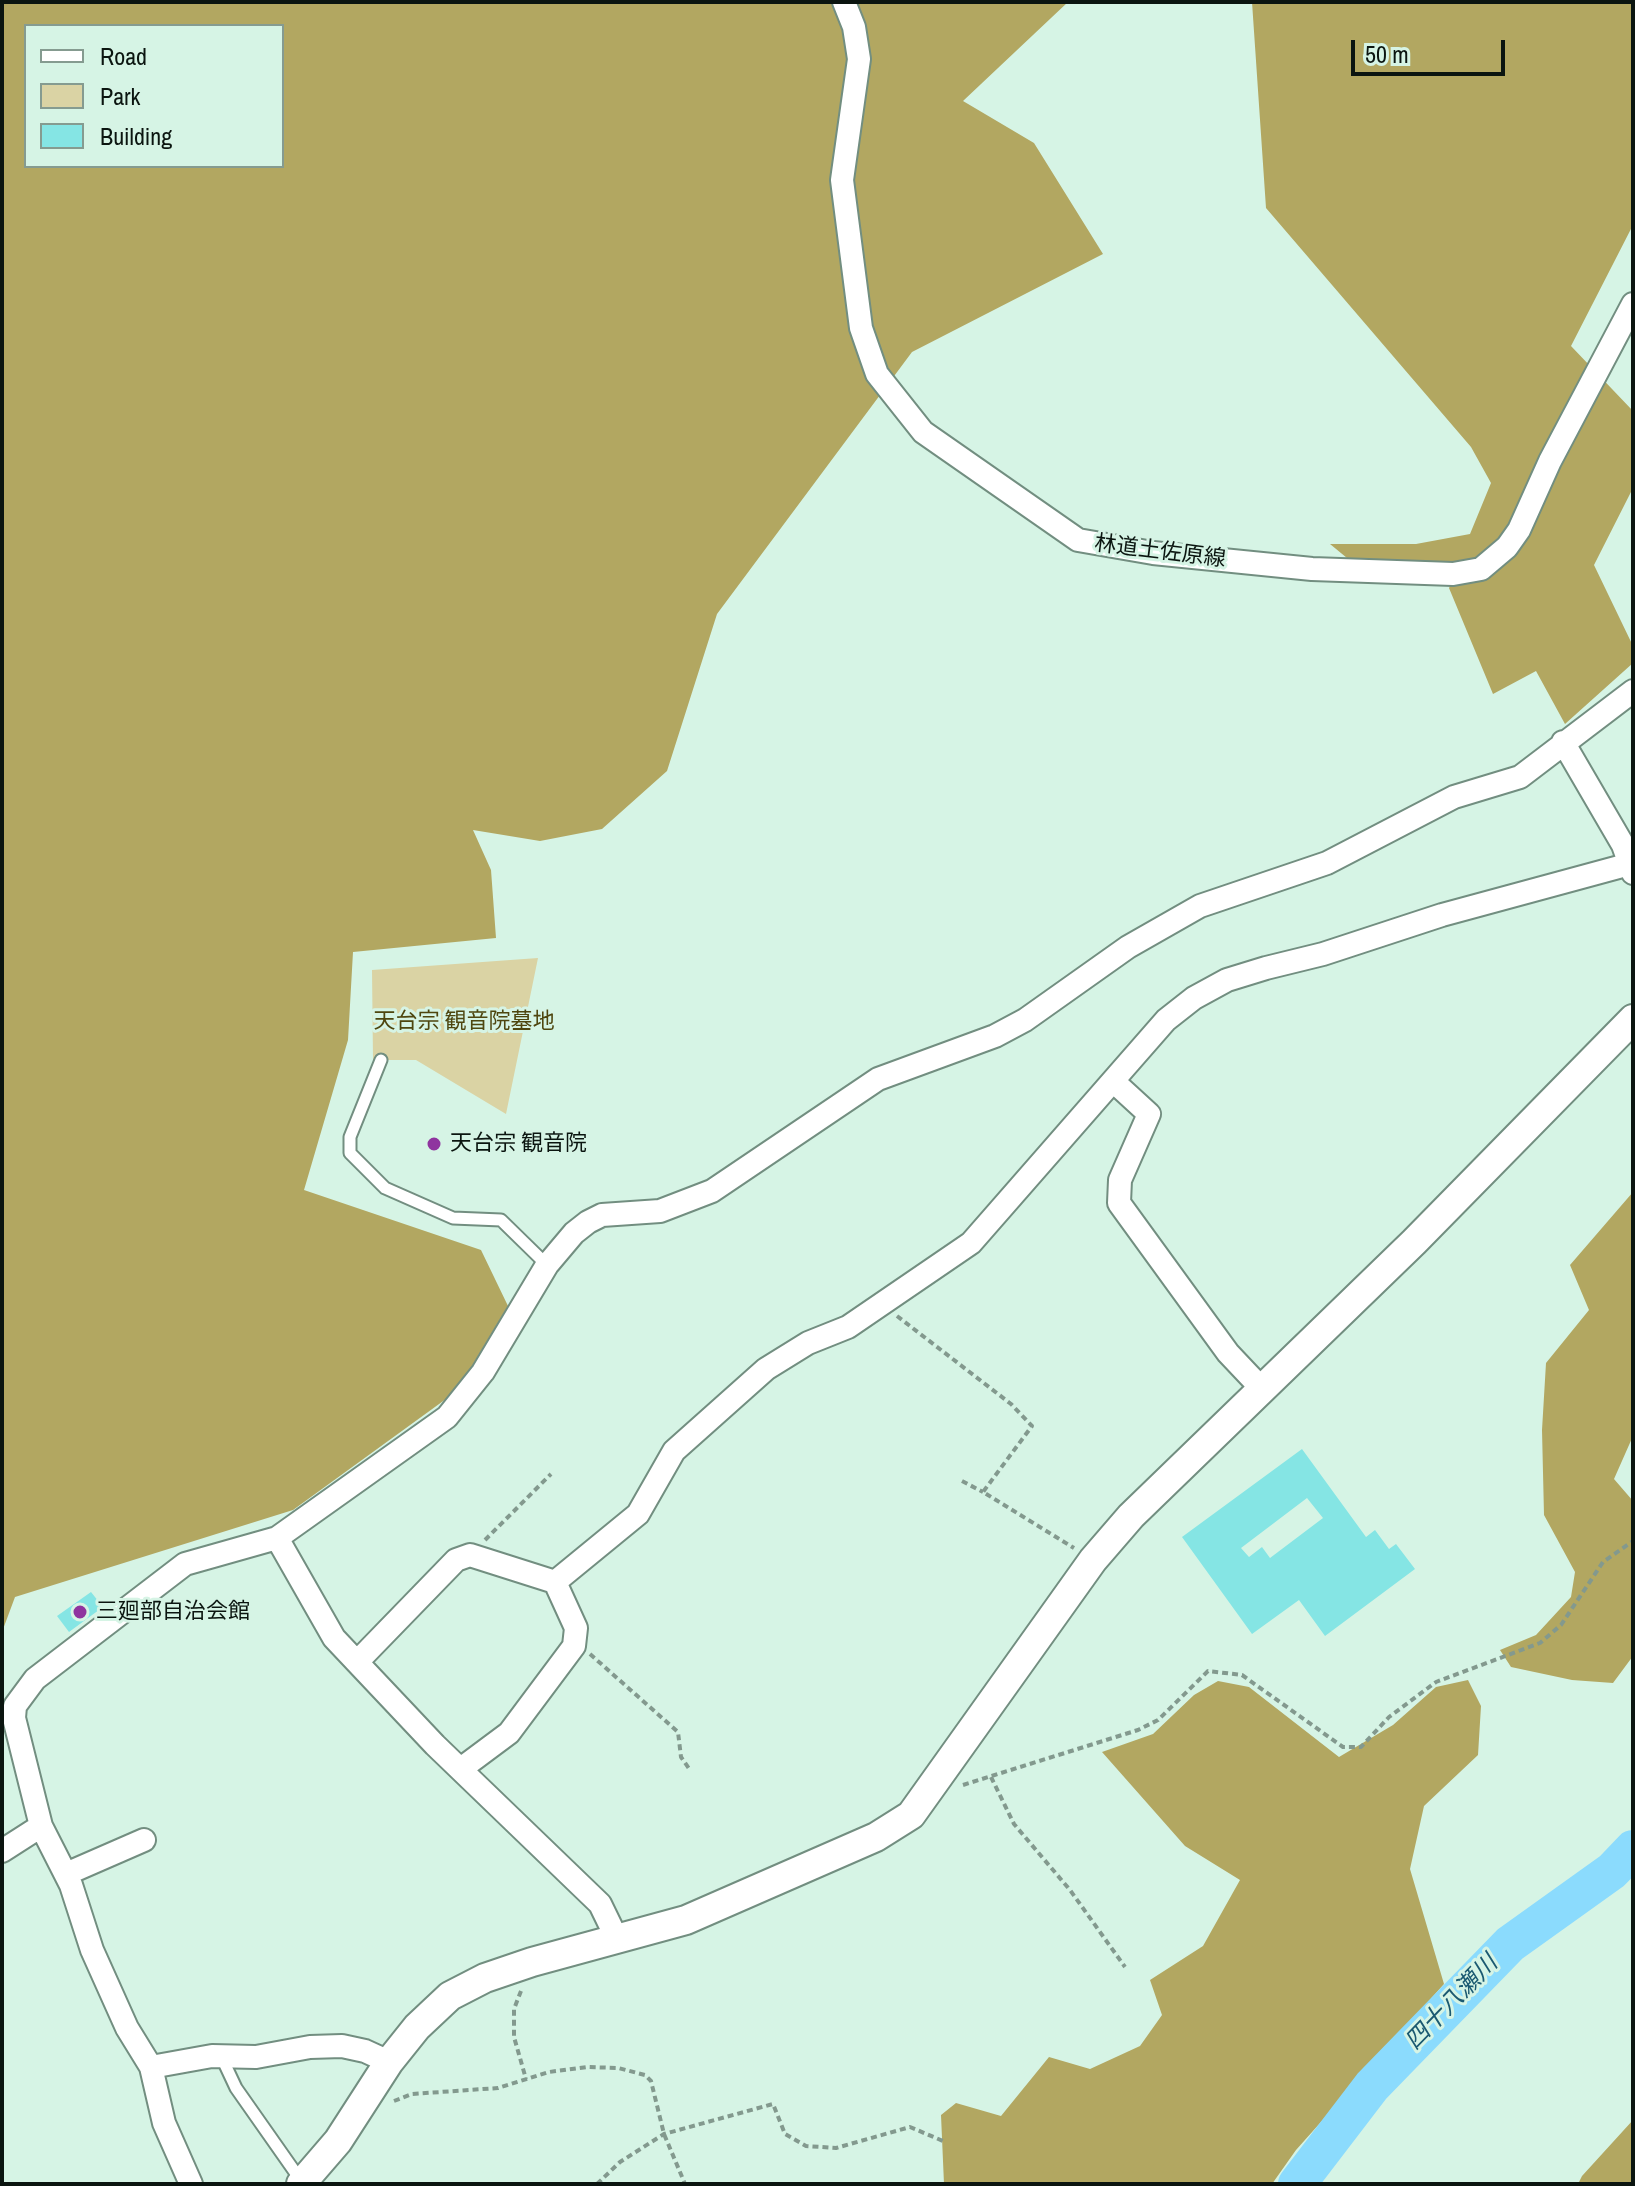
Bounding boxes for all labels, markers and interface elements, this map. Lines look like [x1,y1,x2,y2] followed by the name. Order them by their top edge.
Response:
[24,24,284,168] legend
[1355,24,1509,74] scale bar
[1365,38,1409,70] text: 50 m
[100,40,147,72] text: Road
[100,80,140,112] text: Park
[100,120,172,152] text: Building
[1093,531,1227,573] street label: 林道土佐原線
[373,1009,555,1035] park label: 天台宗 観音院墓地
[450,1131,587,1157] place label: 天台宗 観音院
[425,1135,443,1153] marker: 天台宗 観音院
[96,1599,250,1625] place label: 三廻部自治会館
[71,1603,89,1621] marker: 三廻部自治会館
[1400,1950,1504,2056] water label: 四十八瀬川

